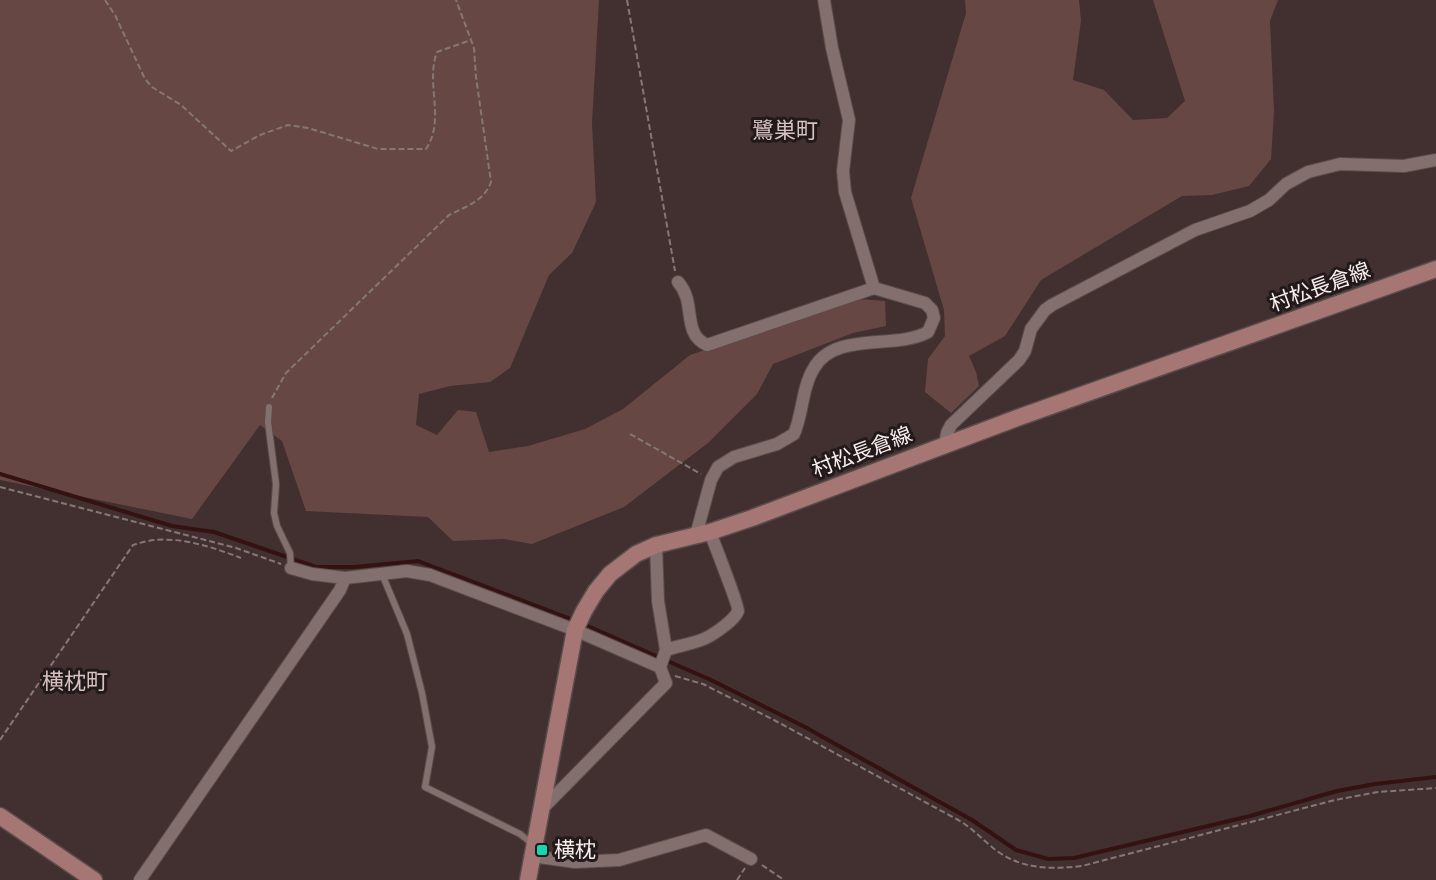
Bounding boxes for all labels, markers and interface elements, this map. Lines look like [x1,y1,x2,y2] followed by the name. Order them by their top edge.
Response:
[752,116,818,143] district label: 鷺巣町
[1266,256,1373,316] street label: 村松長倉線
[808,420,915,482] street label: 村松長倉線
[42,667,108,694] district label: 横枕町
[554,836,596,862] place label: 横枕
[535,843,549,857] marker: 横枕

